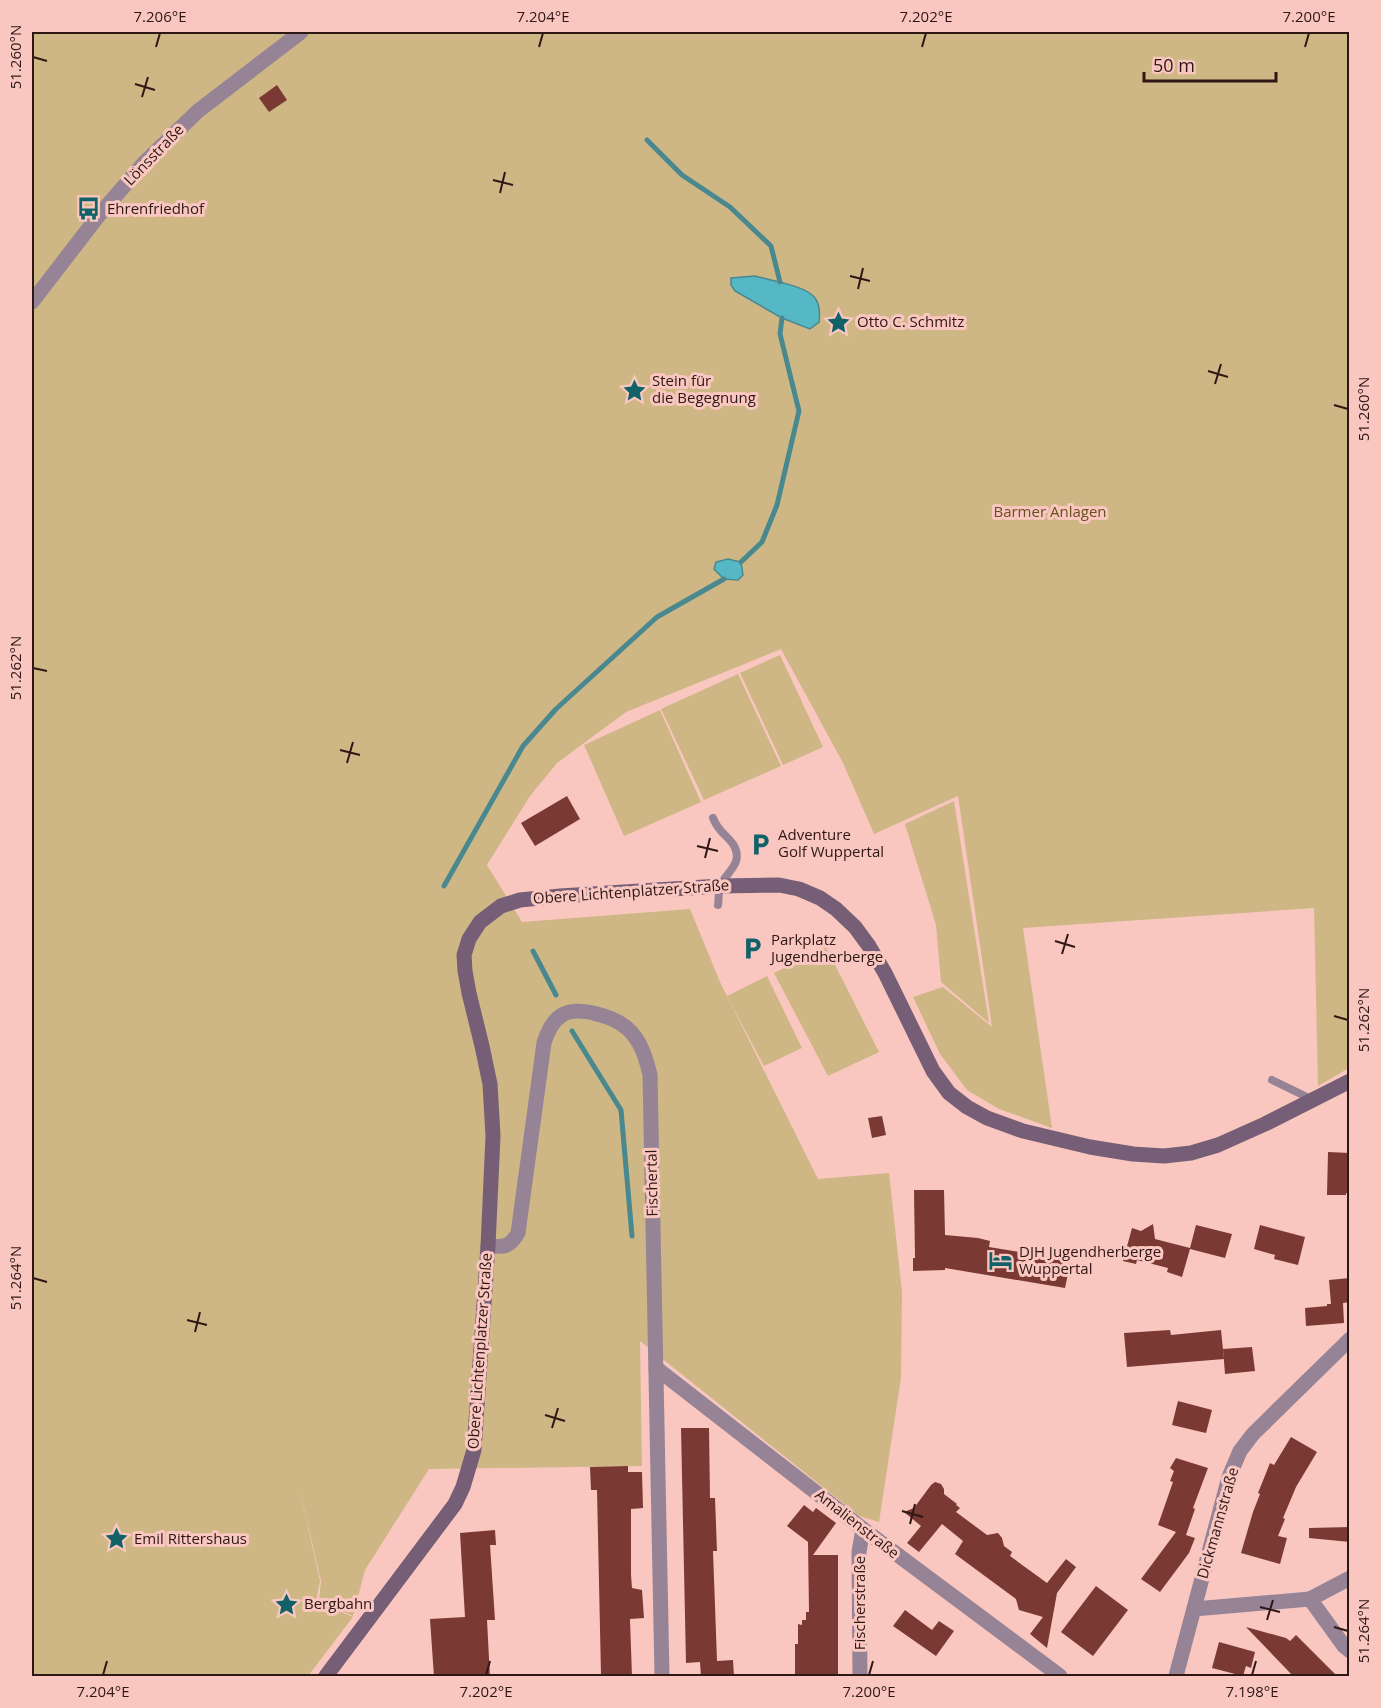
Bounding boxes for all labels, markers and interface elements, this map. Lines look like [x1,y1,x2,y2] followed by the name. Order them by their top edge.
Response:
[133,6,187,26] text: 7.206°E
[516,6,570,26] text: 7.204°E
[899,6,953,26] text: 7.202°E
[1282,6,1336,26] text: 7.200°E
[5,25,25,89] text: 51.260°N
[1144,45,1276,83] scale bar
[1153,53,1195,77] text: 50 m
[119,119,188,189] street label: Lönsstraße
[76,196,102,222] bus stop icon: Ehrenfriedhof
[107,198,205,218] place label: Ehrenfriedhof
[826,309,852,335] place icon: Otto C. Schmitz
[857,311,964,331] place label: Otto C. Schmitz
[652,370,756,407] place label: Stein für die Begegnung
[621,377,647,403] place icon: Stein für die Begegnung
[1353,377,1373,441] text: 51.260°N
[993,501,1107,521] park label: Barmer Anlagen
[5,636,25,700] text: 51.262°N
[778,824,884,861] place label: Adventure Golf Wuppertal
[747,831,773,857] parking icon: Adventure Golf Wuppertal
[532,874,730,908] street label: Obere Lichtenplatzer Straße
[769,929,883,966] place label: Parkplatz Jugendherberge
[740,936,766,962] parking icon: Parkplatz Jugendherberge
[1353,988,1373,1052] text: 51.262°N
[640,1149,662,1217] street label: Fischertal
[1019,1241,1161,1278] place label: DJH Jugendherberge Wuppertal
[5,1246,25,1310] text: 51.264°N
[988,1248,1014,1274] hotel icon: DJH Jugendherberge Wuppertal
[462,1252,496,1450] street label: Obere Lichtenplatzer Straße
[1192,1465,1243,1581] street label: Dickmannstraße
[811,1484,904,1562] street label: Amalienstraße
[103,1526,129,1552] place icon: Emil Rittershaus
[134,1528,247,1548] place label: Emil Rittershaus
[849,1556,869,1650] street label: Fischerstraße
[273,1591,299,1617] place icon: Bergbahn
[304,1593,372,1613] place label: Bergbahn
[1353,1599,1373,1663] text: 51.264°N
[76,1681,130,1701] text: 7.204°E
[459,1681,513,1701] text: 7.202°E
[842,1681,896,1701] text: 7.200°E
[1225,1681,1279,1701] text: 7.198°E

